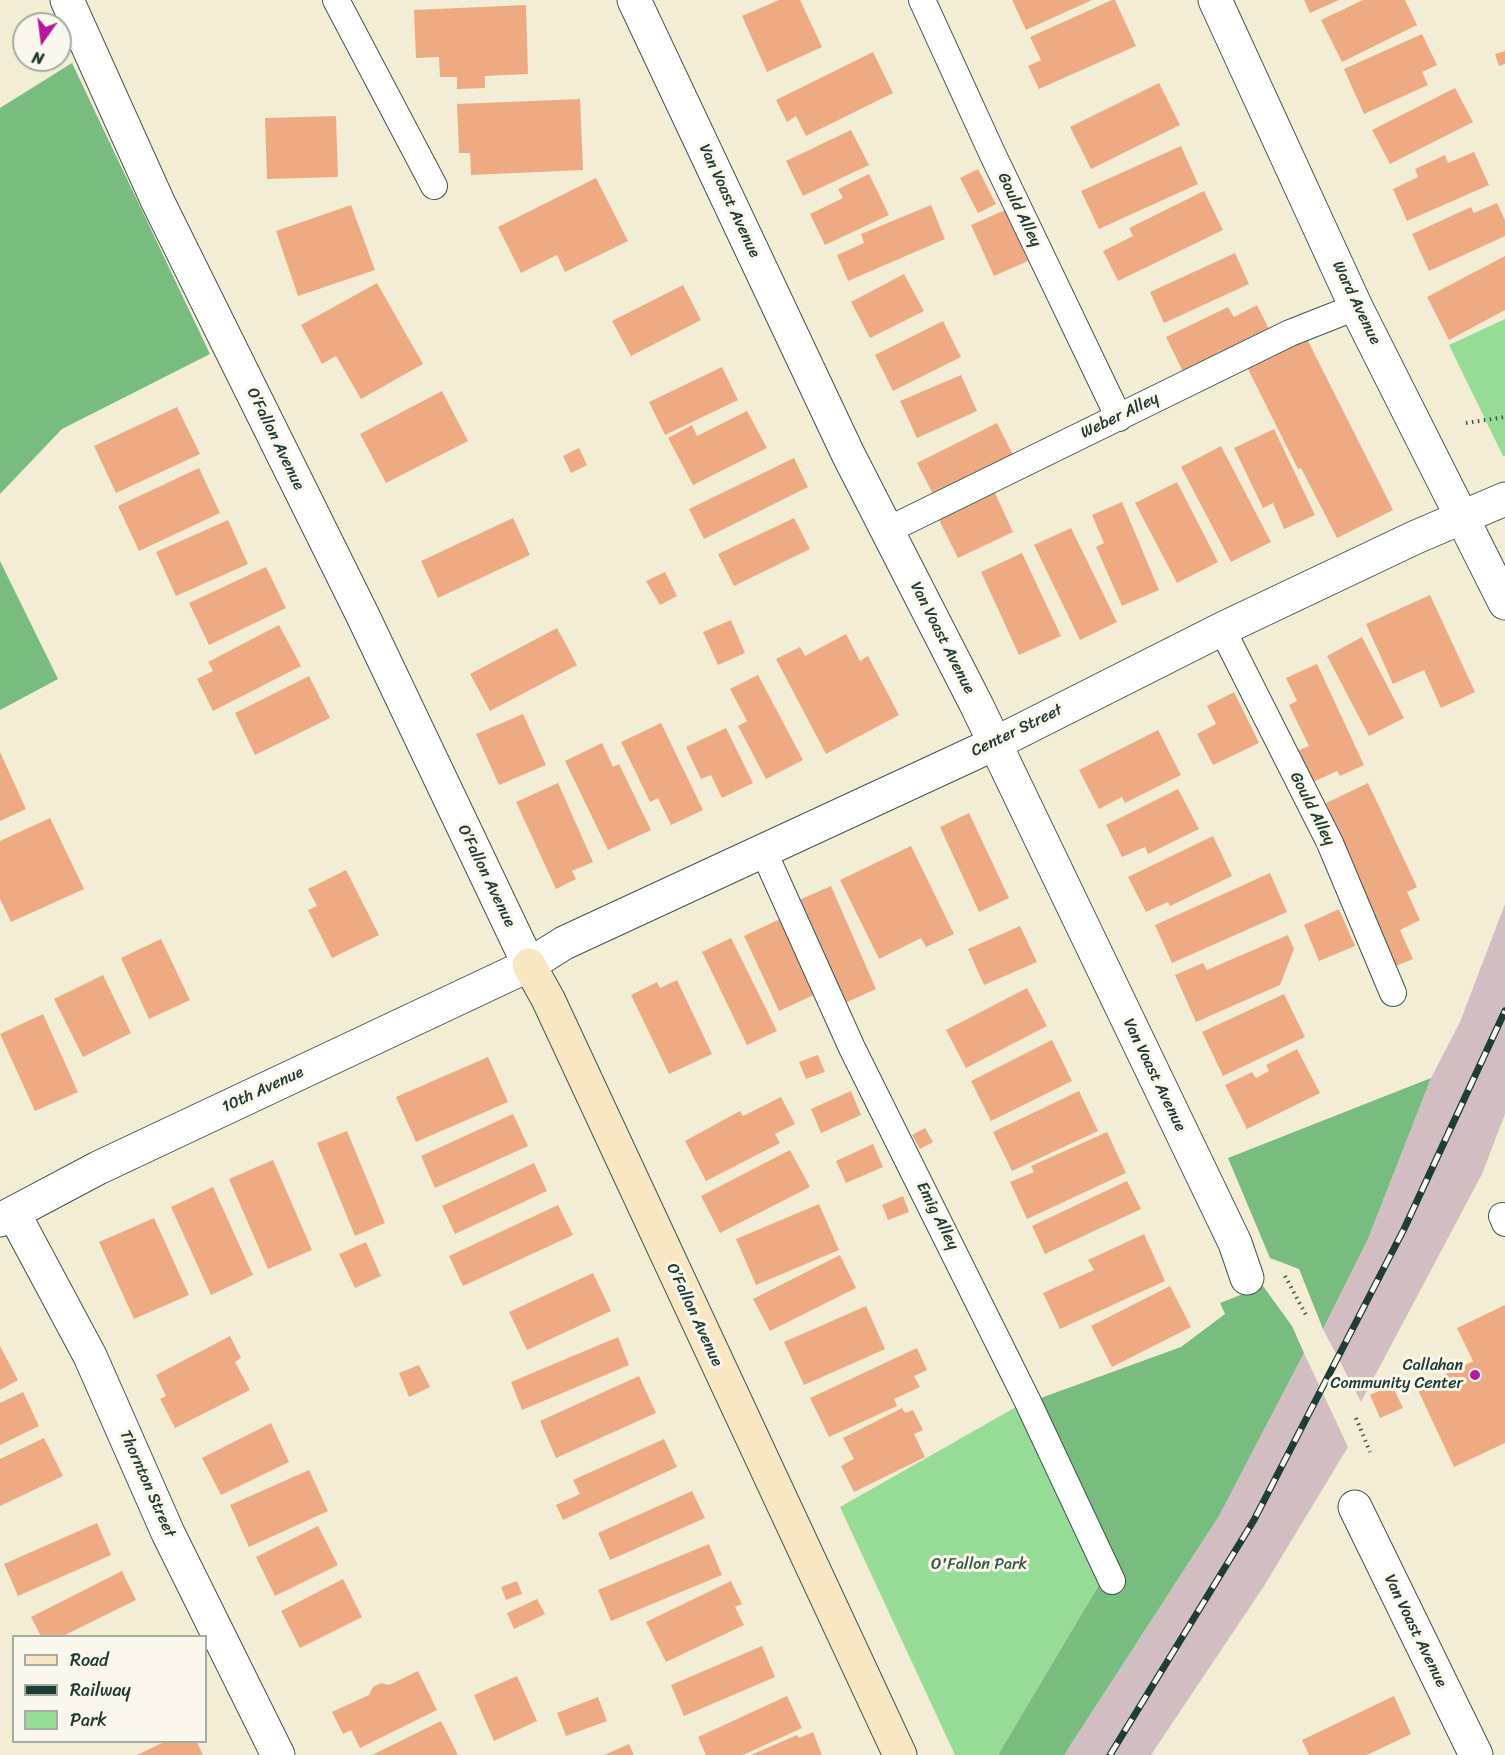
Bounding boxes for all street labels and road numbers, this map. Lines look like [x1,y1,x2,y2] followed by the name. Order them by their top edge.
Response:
[694,141,764,261] street label: Van Voast Avenue
[993,170,1045,250] street label: Gould Alley
[1328,258,1384,348] street label: Ward Avenue
[242,385,308,493] street label: O’Fallon Avenue
[1078,389,1162,443] street label: Weber Alley
[906,579,978,697] street label: Van Voast Avenue
[968,701,1066,761] street label: Center Street
[1285,769,1339,849] street label: Gould Alley
[453,822,519,930] street label: O’Fallon Avenue
[1118,1015,1190,1135] street label: Van Voast Avenue
[219,1063,307,1117] street label: 10th Avenue
[912,1179,962,1253] street label: Emig Alley
[662,1260,726,1370] street label: O’Fallon Avenue
[115,1428,179,1540] street label: Thornton Street
[1379,1571,1451,1691] street label: Van Voast Avenue

